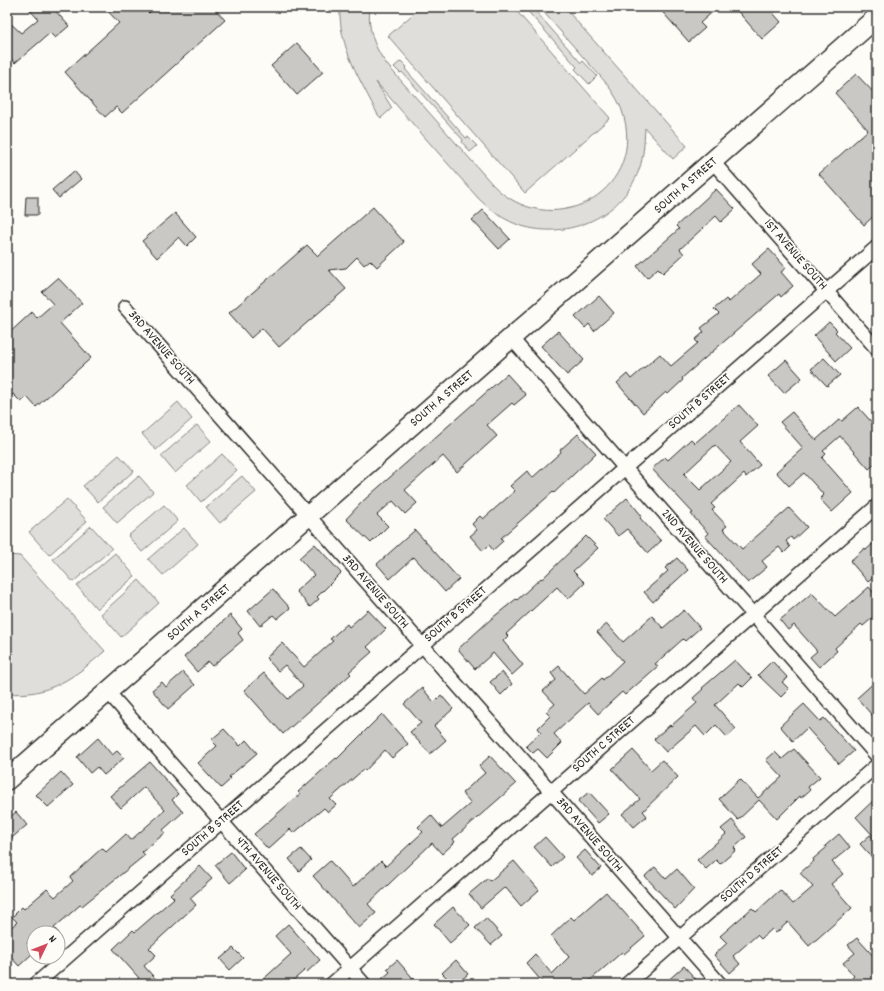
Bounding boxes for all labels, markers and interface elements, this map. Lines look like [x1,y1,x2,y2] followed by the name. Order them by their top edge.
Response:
[650,153,722,219] street label: SOUTH A STREET
[759,215,831,295] street label: 1ST AVENUE SOUTH
[123,306,199,390] street label: 3RD AVENUE SOUTH
[406,366,478,432] street label: SOUTH A STREET
[664,369,736,435] street label: SOUTH B STREET
[656,505,732,589] street label: 2ND AVENUE SOUTH
[337,550,413,634] street label: 3RD AVENUE SOUTH
[163,580,235,646] street label: SOUTH A STREET
[420,582,492,648] street label: SOUTH B STREET
[568,712,640,778] street label: SOUTH C STREET
[551,793,627,877] street label: 3RD AVENUE SOUTH
[177,796,249,862] street label: SOUTH B STREET
[231,833,305,915] street label: 4TH AVENUE SOUTH
[716,842,788,908] street label: SOUTH D STREET
[26,925,66,965] north arrow
[44,932,60,947] text: N

